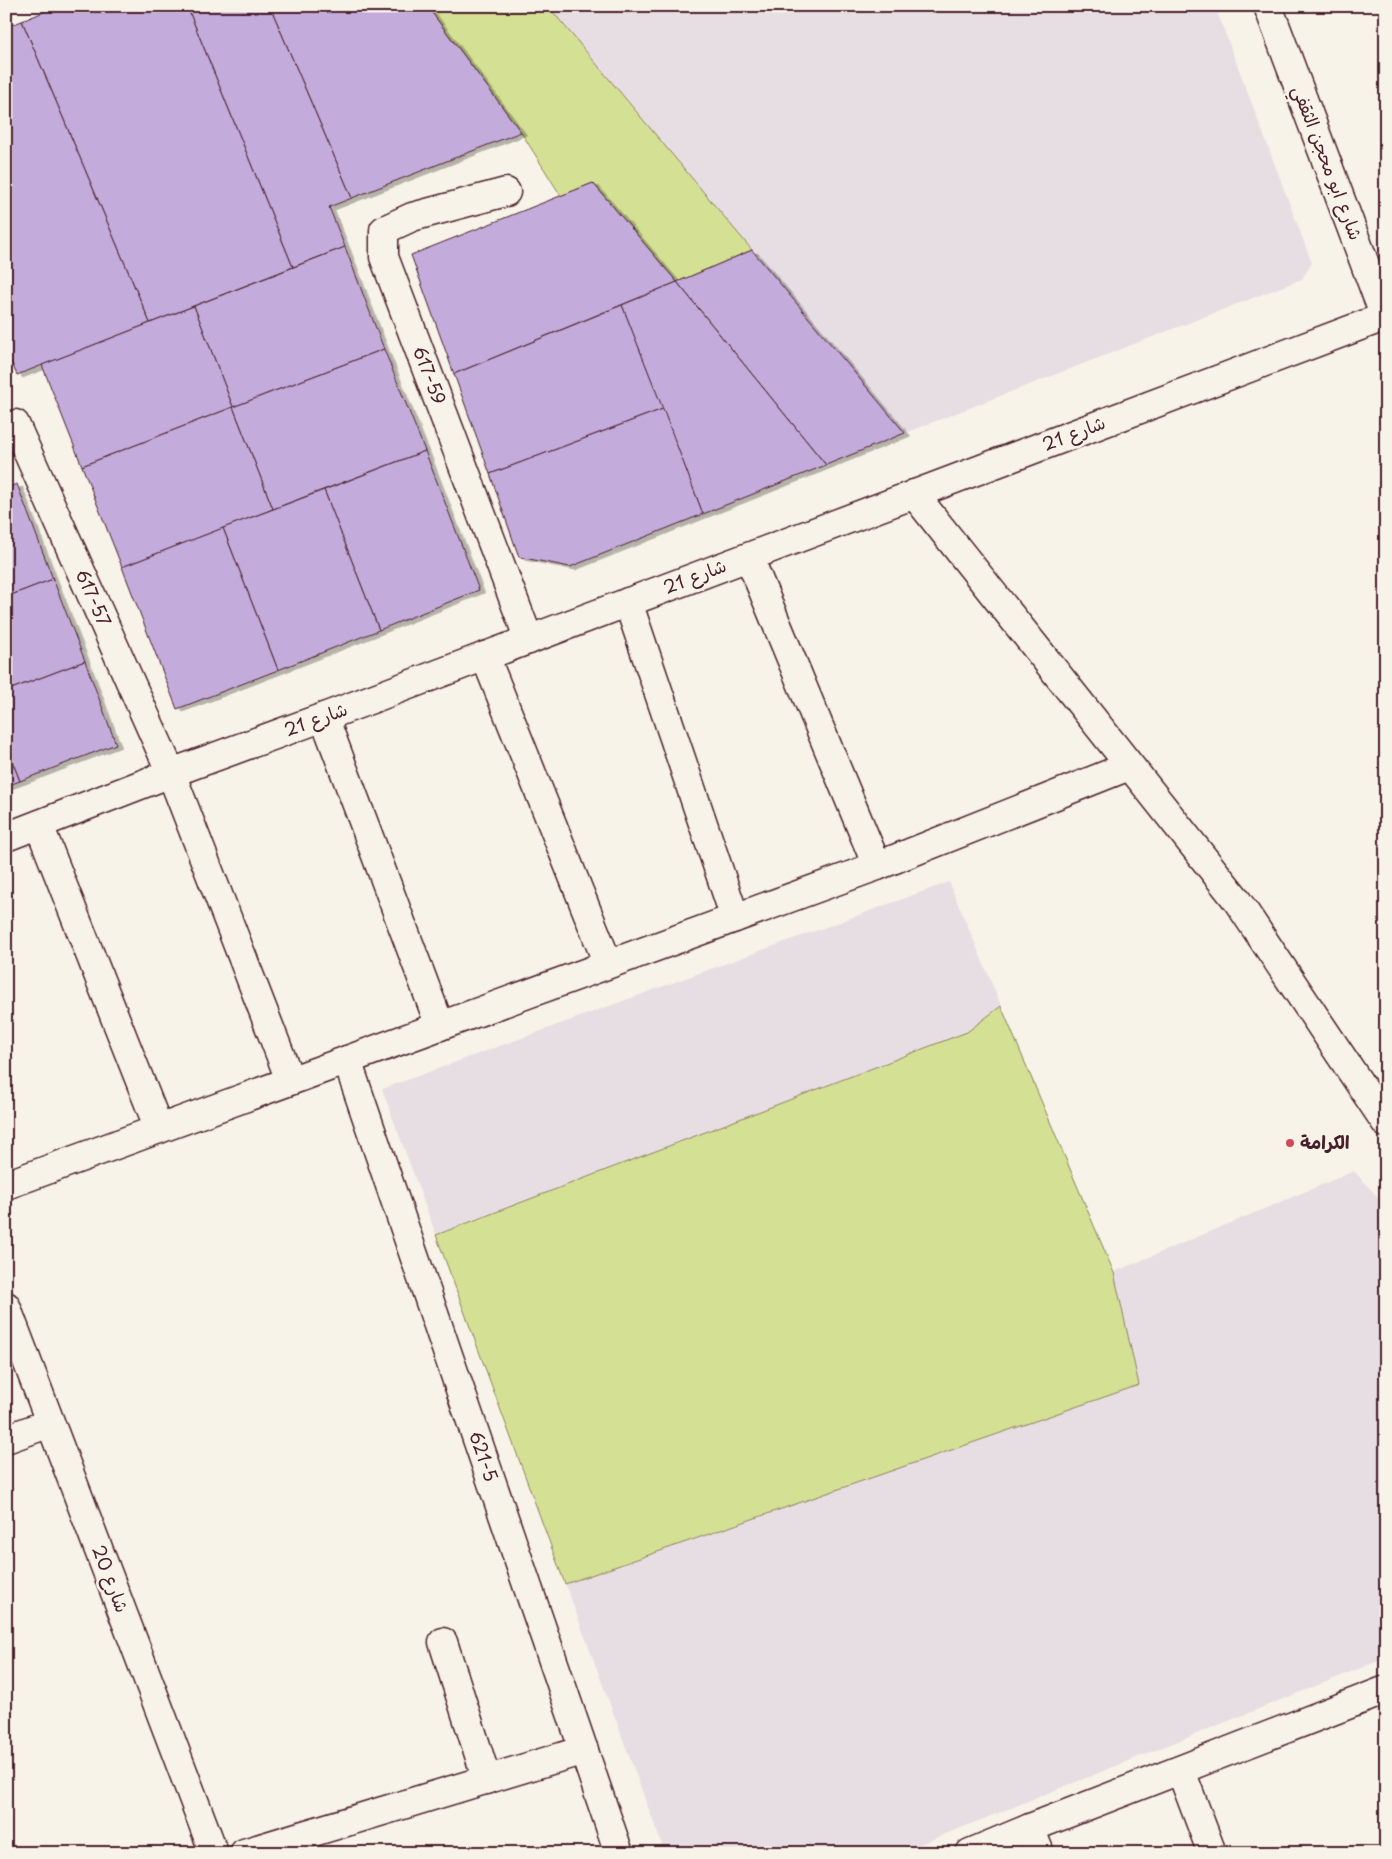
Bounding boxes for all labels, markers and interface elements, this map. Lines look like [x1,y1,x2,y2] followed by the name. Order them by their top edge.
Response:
[1283,81,1370,245] street label: شارع ابو محجن الثقفي
[407,342,454,408] street label: 617-59
[1038,408,1109,457] street label: شارع 21
[659,551,730,600] street label: شارع 21
[70,564,119,630] street label: 617-57
[280,695,351,743] street label: شارع 21
[1300,1128,1350,1155] place label: الكرامة
[1284,1137,1296,1149] marker: الكرامة
[463,1427,506,1485] street label: 621-5
[86,1541,137,1616] street label: شارع 20

